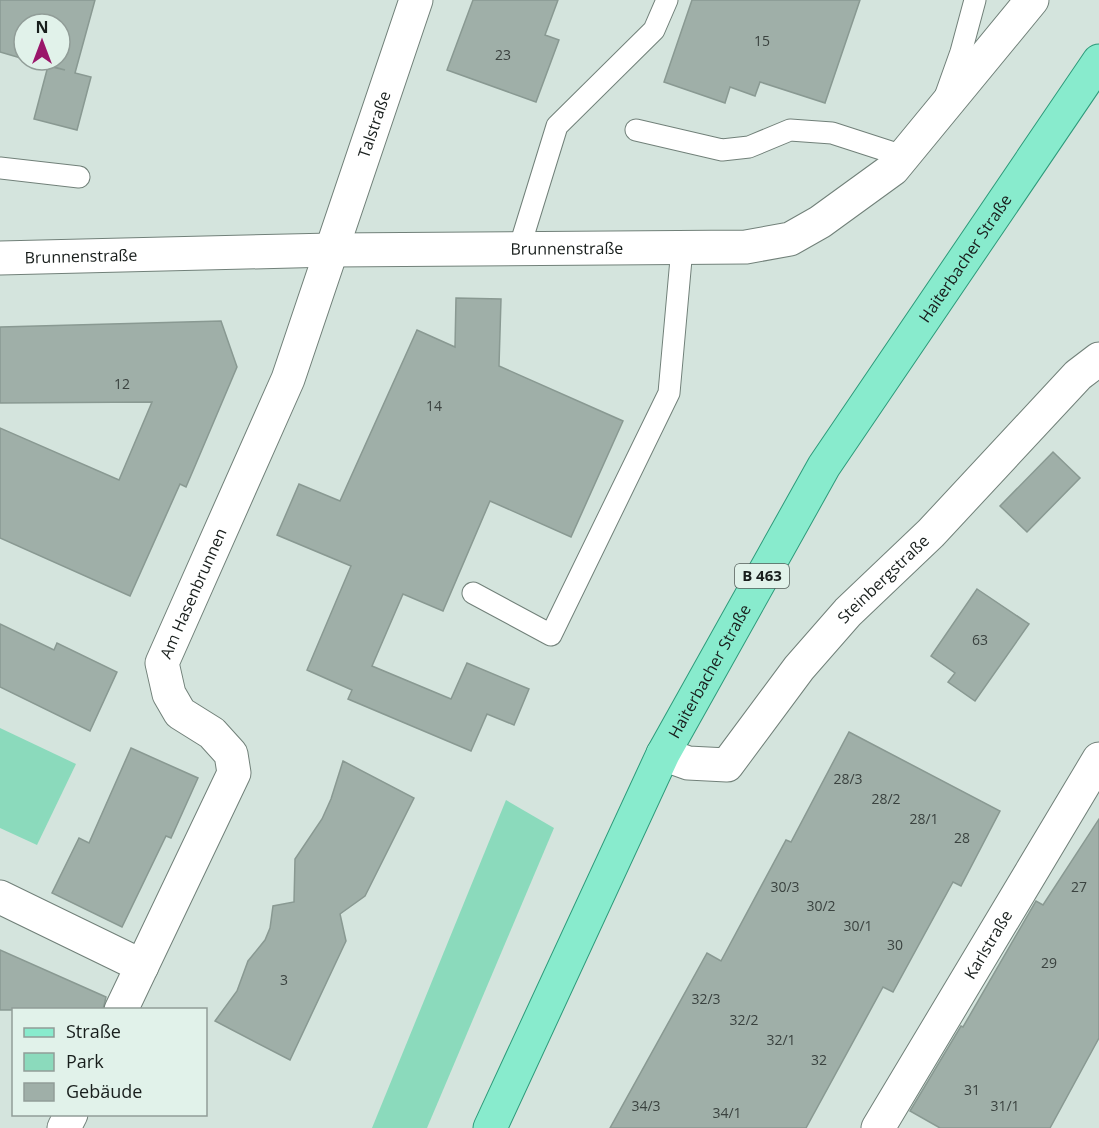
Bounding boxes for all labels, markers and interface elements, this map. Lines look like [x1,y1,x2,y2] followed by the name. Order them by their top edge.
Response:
[12,12,72,72] north arrow
[35,16,49,38] text: N
[754,31,770,50] house number: 15
[495,45,511,64] house number: 23
[352,88,396,161] street label: Talstraße
[914,190,1016,327] street label: Haiterbacher Straße
[510,237,623,260] street label: Brunnenstraße
[24,244,138,268] street label: Brunnenstraße
[114,374,130,393] house number: 12
[426,396,442,415] house number: 14
[154,524,232,662] street label: Am Hasenbrunnen
[832,530,934,628] street label: Steinbergstraße
[735,564,789,588] road number: B 463
[663,600,756,742] street label: Haiterbacher Straße
[972,630,988,649] house number: 63
[833,769,863,788] house number: 28/3
[871,789,901,808] house number: 28/2
[909,809,939,828] house number: 28/1
[954,828,970,847] house number: 28
[770,877,800,896] house number: 30/3
[1071,877,1087,896] house number: 27
[806,896,836,915] house number: 30/2
[959,906,1017,983] street label: Karlstraße
[843,916,873,935] house number: 30/1
[887,935,903,954] house number: 30
[1041,953,1057,972] house number: 29
[280,970,288,989] house number: 3
[691,989,721,1008] house number: 32/3
[12,1008,207,1116] legend
[729,1010,759,1029] house number: 32/2
[66,1019,121,1043] text: Straße
[766,1030,796,1049] house number: 32/1
[66,1049,104,1073] text: Park
[811,1050,827,1069] house number: 32
[66,1079,142,1103] text: Gebäude
[964,1080,980,1099] house number: 31
[631,1096,661,1115] house number: 34/3
[990,1096,1020,1115] house number: 31/1
[712,1103,742,1122] house number: 34/1

